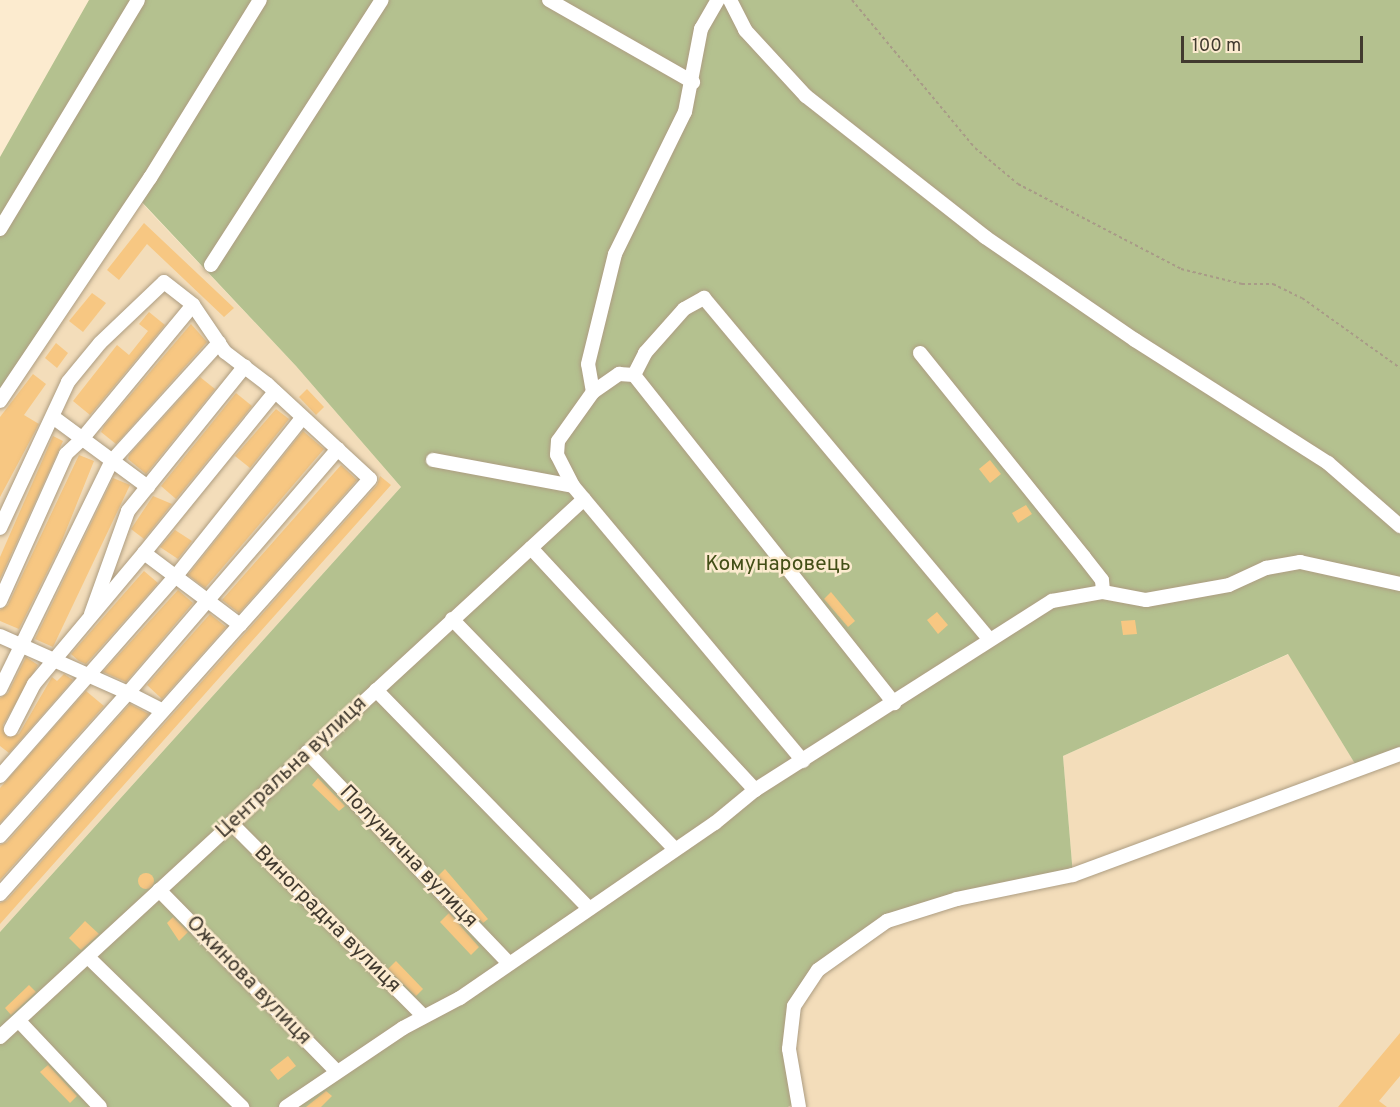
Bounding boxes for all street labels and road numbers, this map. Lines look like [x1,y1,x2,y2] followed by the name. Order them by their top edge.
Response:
[211,692,373,844] street label: Центральна вулиця
[333,780,483,934] street label: Полунична вулиця
[248,841,406,999] street label: Виноградна вулиця
[180,911,316,1051] street label: Ожинова вулиця

